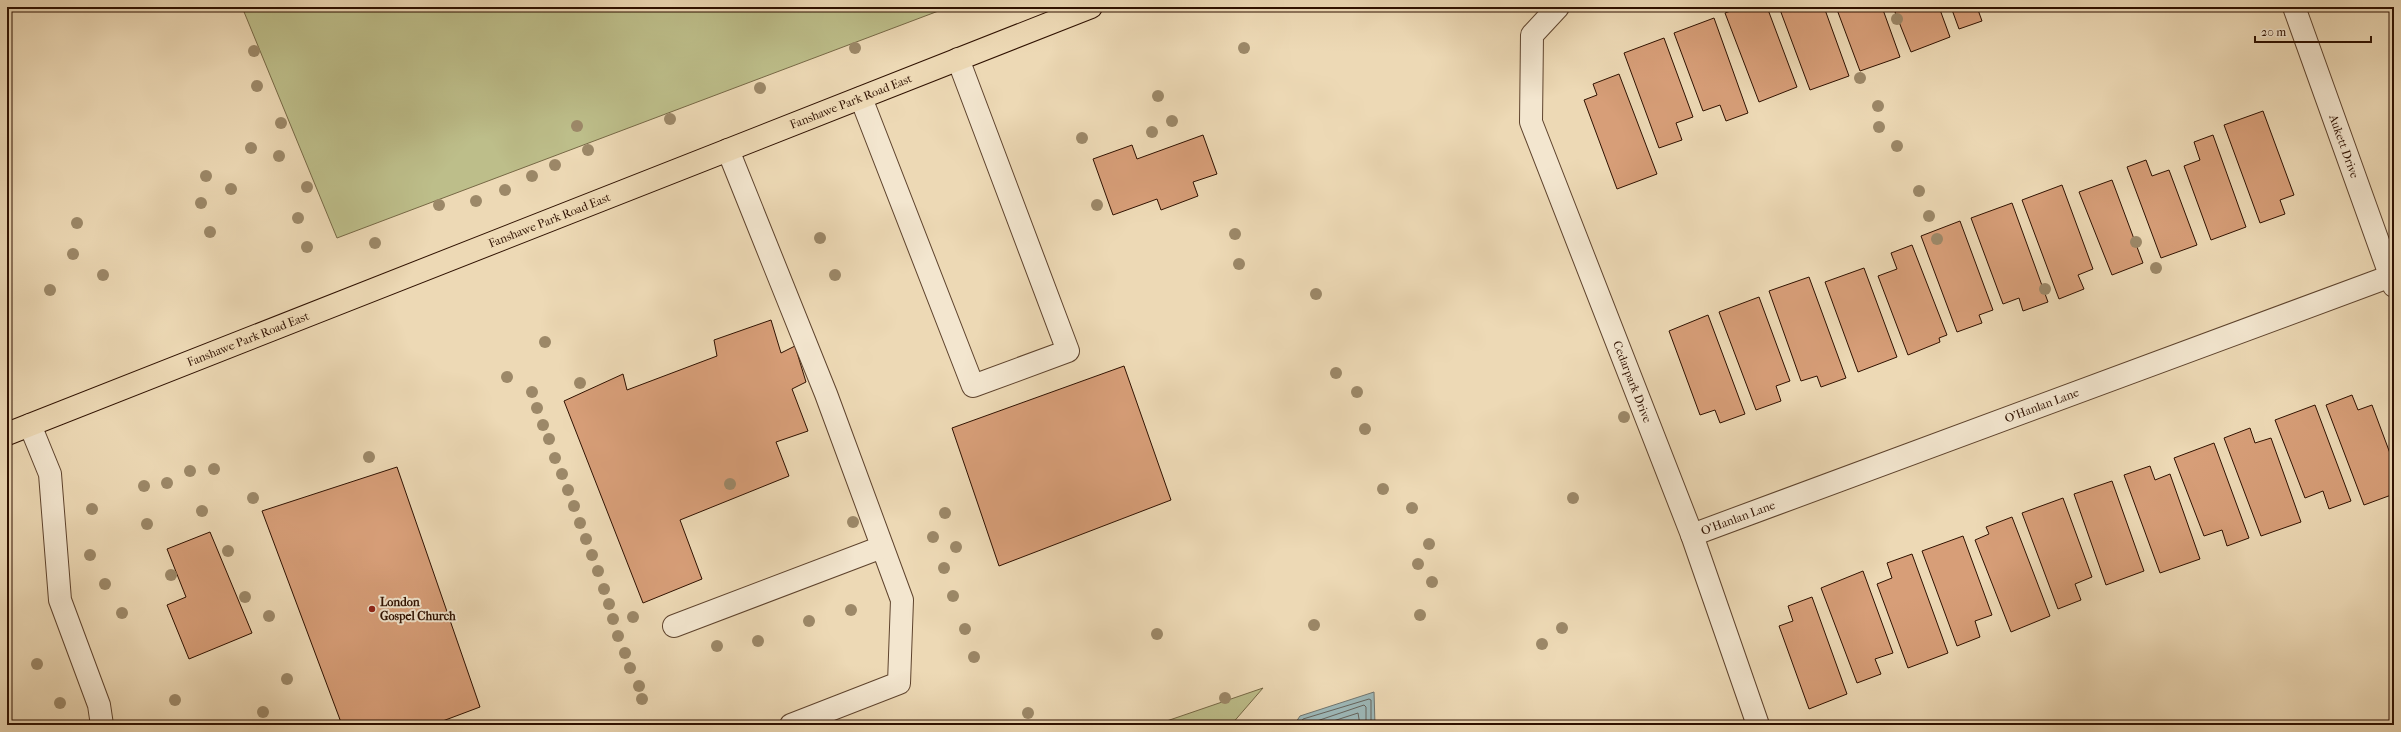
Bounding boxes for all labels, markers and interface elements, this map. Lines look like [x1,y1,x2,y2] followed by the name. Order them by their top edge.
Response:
[2255,18,2371,44] scale bar
[2261,25,2286,39] text: 20 m
[788,71,915,132] street label: Fanshawe Park Road East
[2326,112,2362,180] street label: Aukett Drive
[486,190,613,251] street label: Fanshawe Park Road East
[185,308,312,369] street label: Fanshawe Park Road East
[1610,339,1655,425] street label: Cedarpark Drive
[2003,385,2081,426] street label: O'Hanlan Lane
[1699,498,1777,538] street label: O'Hanlan Lane
[380,595,456,624] place label: London Gospel Church
[367,604,377,614] marker: London Gospel Church

